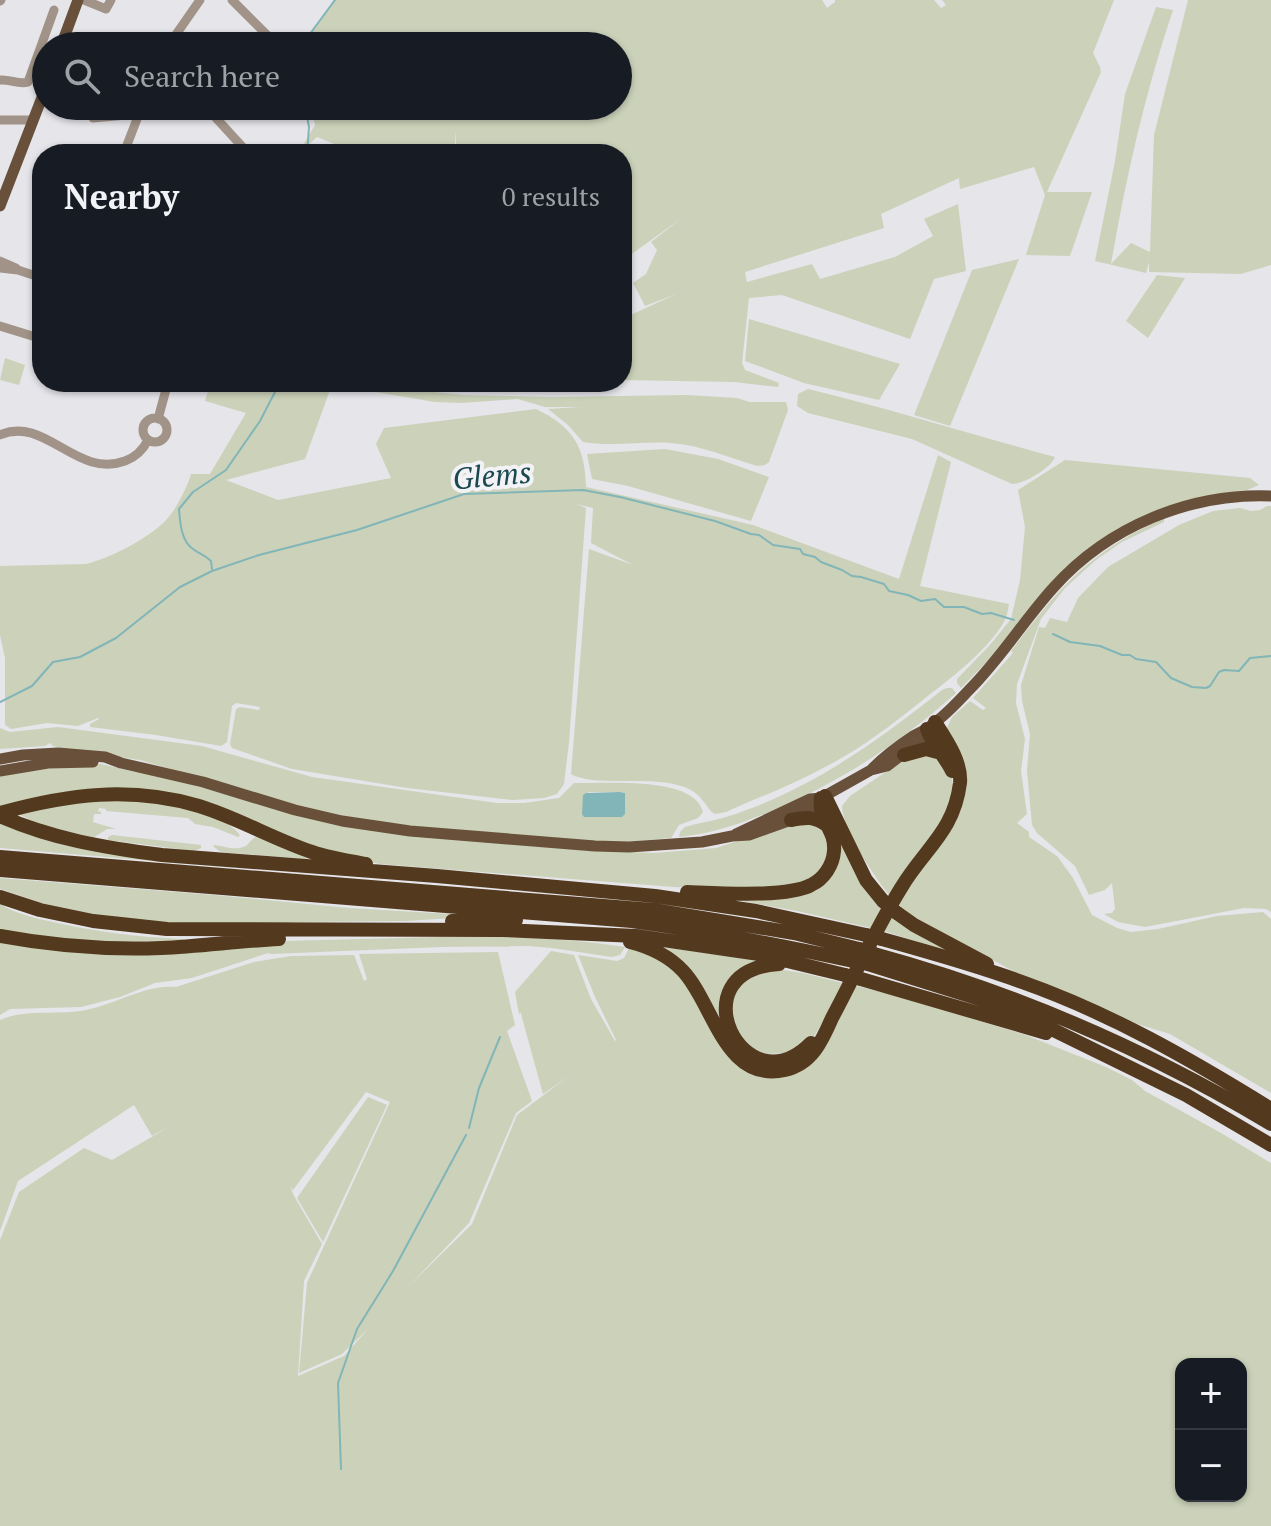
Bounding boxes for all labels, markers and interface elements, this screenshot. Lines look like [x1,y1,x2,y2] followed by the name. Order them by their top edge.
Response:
[32,32,632,120] search box
[60,54,104,98] icon: search
[124,56,280,96] text: Search here
[64,174,179,219] text: Nearby
[502,179,600,213] text: 0 results
[451,452,533,498] water label: Glems
[1175,1358,1247,1502] map controls
[1175,1358,1247,1430] button: +
[1175,1430,1247,1502] button: −

